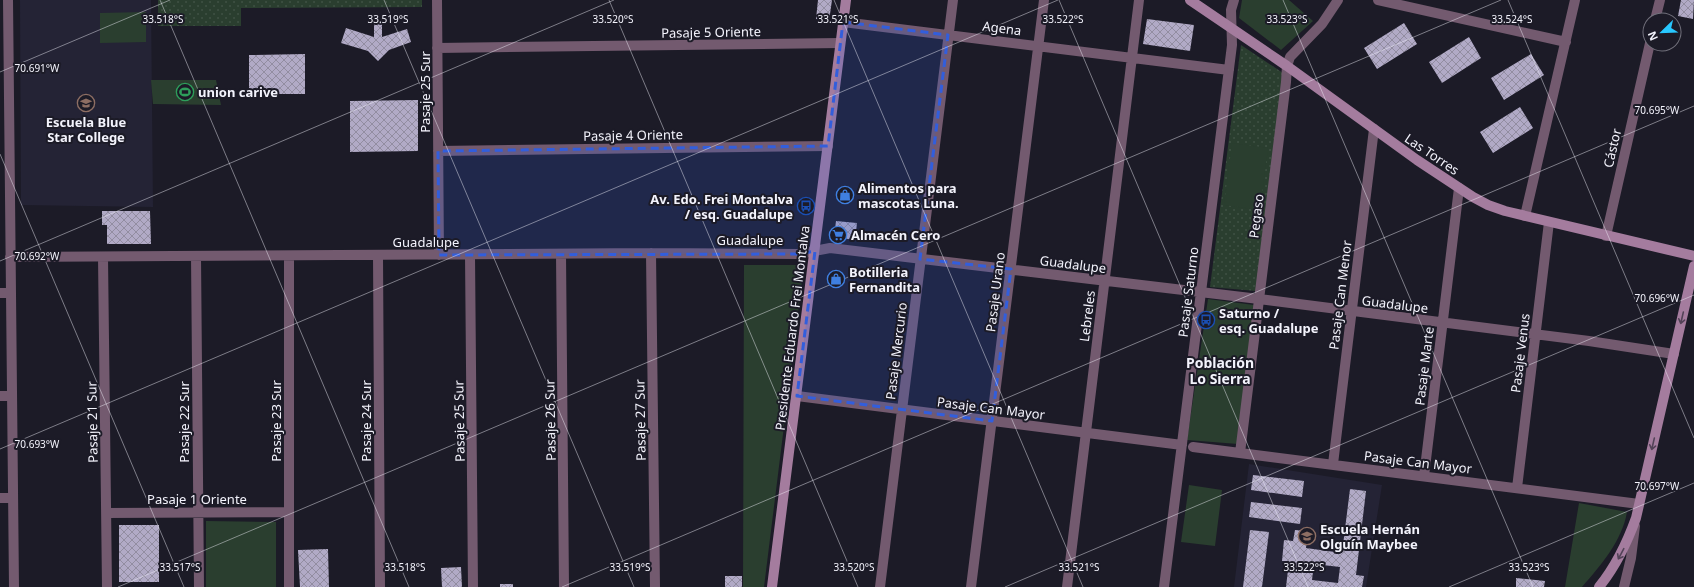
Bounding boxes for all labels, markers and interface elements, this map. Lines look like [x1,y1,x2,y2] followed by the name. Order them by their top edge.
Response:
[142,12,184,26] text: 33.518°S
[367,12,409,26] text: 33.519°S
[592,12,634,26] text: 33.520°S
[817,12,859,26] text: 33.521°S
[1042,12,1084,26] text: 33.522°S
[1266,12,1308,26] text: 33.523°S
[1491,12,1533,26] text: 33.524°S
[1642,12,1682,52] north arrow
[982,17,1022,39] street label: Agena
[661,22,761,42] street label: Pasaje 5 Oriente
[1644,29,1661,43] text: N
[416,51,434,133] street label: Pasaje 25 Sur
[15,61,60,75] text: 70.691°W
[175,82,195,102] sports icon: union carive
[198,83,278,101] place label: union carive
[76,93,96,113] school or university icon: Escuela Blue Star College
[1635,103,1680,117] text: 70.695°W
[46,113,126,146] place label: Escuela Blue Star College
[583,125,683,145] street label: Pasaje 4 Oriente
[1599,126,1625,169] street label: Cástor
[1401,129,1463,179] street label: Las Torres
[858,179,959,212] place label: Alimentos para mascotas Luna.
[835,185,855,205] shop icon: Alimentos para mascotas Luna.
[650,190,793,223] place label: Av. Edo. Frei Montalva / esq. Guadalupe
[1244,193,1268,239] street label: Pegaso
[796,196,816,216] bus stop icon: Av. Edo. Frei Montalva / esq. Guadalupe
[770,224,814,432] street label: Presidente Eduardo Frei Montalva
[828,225,848,245] supermarket icon: Almacén Cero
[851,226,940,244] place label: Almacén Cero
[717,231,783,249] street label: Guadalupe
[393,233,459,251] street label: Guadalupe
[1324,239,1356,351] street label: Pasaje Can Menor
[1174,246,1203,338] street label: Pasaje Saturno
[15,249,60,263] text: 70.692°W
[981,251,1009,333] street label: Pasaje Urano
[1039,251,1107,277] street label: Guadalupe
[849,263,920,296] place label: Botilleria Fernandita
[826,269,846,289] shop icon: Botilleria Fernandita
[1075,289,1099,343] street label: Lebreles
[1361,291,1429,317] street label: Guadalupe
[1635,291,1680,305] text: 70.696°W
[881,301,911,401] street label: Pasaje Mercurio
[1219,304,1319,337] place label: Saturno / esq. Guadalupe
[1196,310,1216,330] bus stop icon: Saturno / esq. Guadalupe
[1678,311,1686,324] one-way arrow
[1506,312,1534,394] street label: Pasaje Venus
[1410,326,1438,406] street label: Pasaje Marte
[1186,353,1254,388] district label: Población Lo Sierra
[540,378,560,461] street label: Pasaje 26 Sur
[630,378,650,461] street label: Pasaje 27 Sur
[449,379,469,462] street label: Pasaje 25 Sur
[82,380,102,463] street label: Pasaje 21 Sur
[267,380,285,462] street label: Pasaje 23 Sur
[357,380,375,462] street label: Pasaje 24 Sur
[175,381,193,463] street label: Pasaje 22 Sur
[936,392,1047,424] street label: Pasaje Can Mayor
[15,437,60,451] text: 70.693°W
[1648,438,1656,451] one-way arrow
[1363,446,1474,478] street label: Pasaje Can Mayor
[1635,479,1680,493] text: 70.697°W
[147,490,247,508] street label: Pasaje 1 Oriente
[1320,520,1420,553] place label: Escuela Hernán Olguín Maybee
[1297,526,1317,546] school or university icon: Escuela Hernán Olguín Maybee
[1616,548,1624,560] one-way arrow
[159,560,201,574] text: 33.517°S
[384,560,426,574] text: 33.518°S
[609,560,651,574] text: 33.519°S
[833,560,875,574] text: 33.520°S
[1058,560,1100,574] text: 33.521°S
[1283,560,1325,574] text: 33.522°S
[1508,560,1550,574] text: 33.523°S

